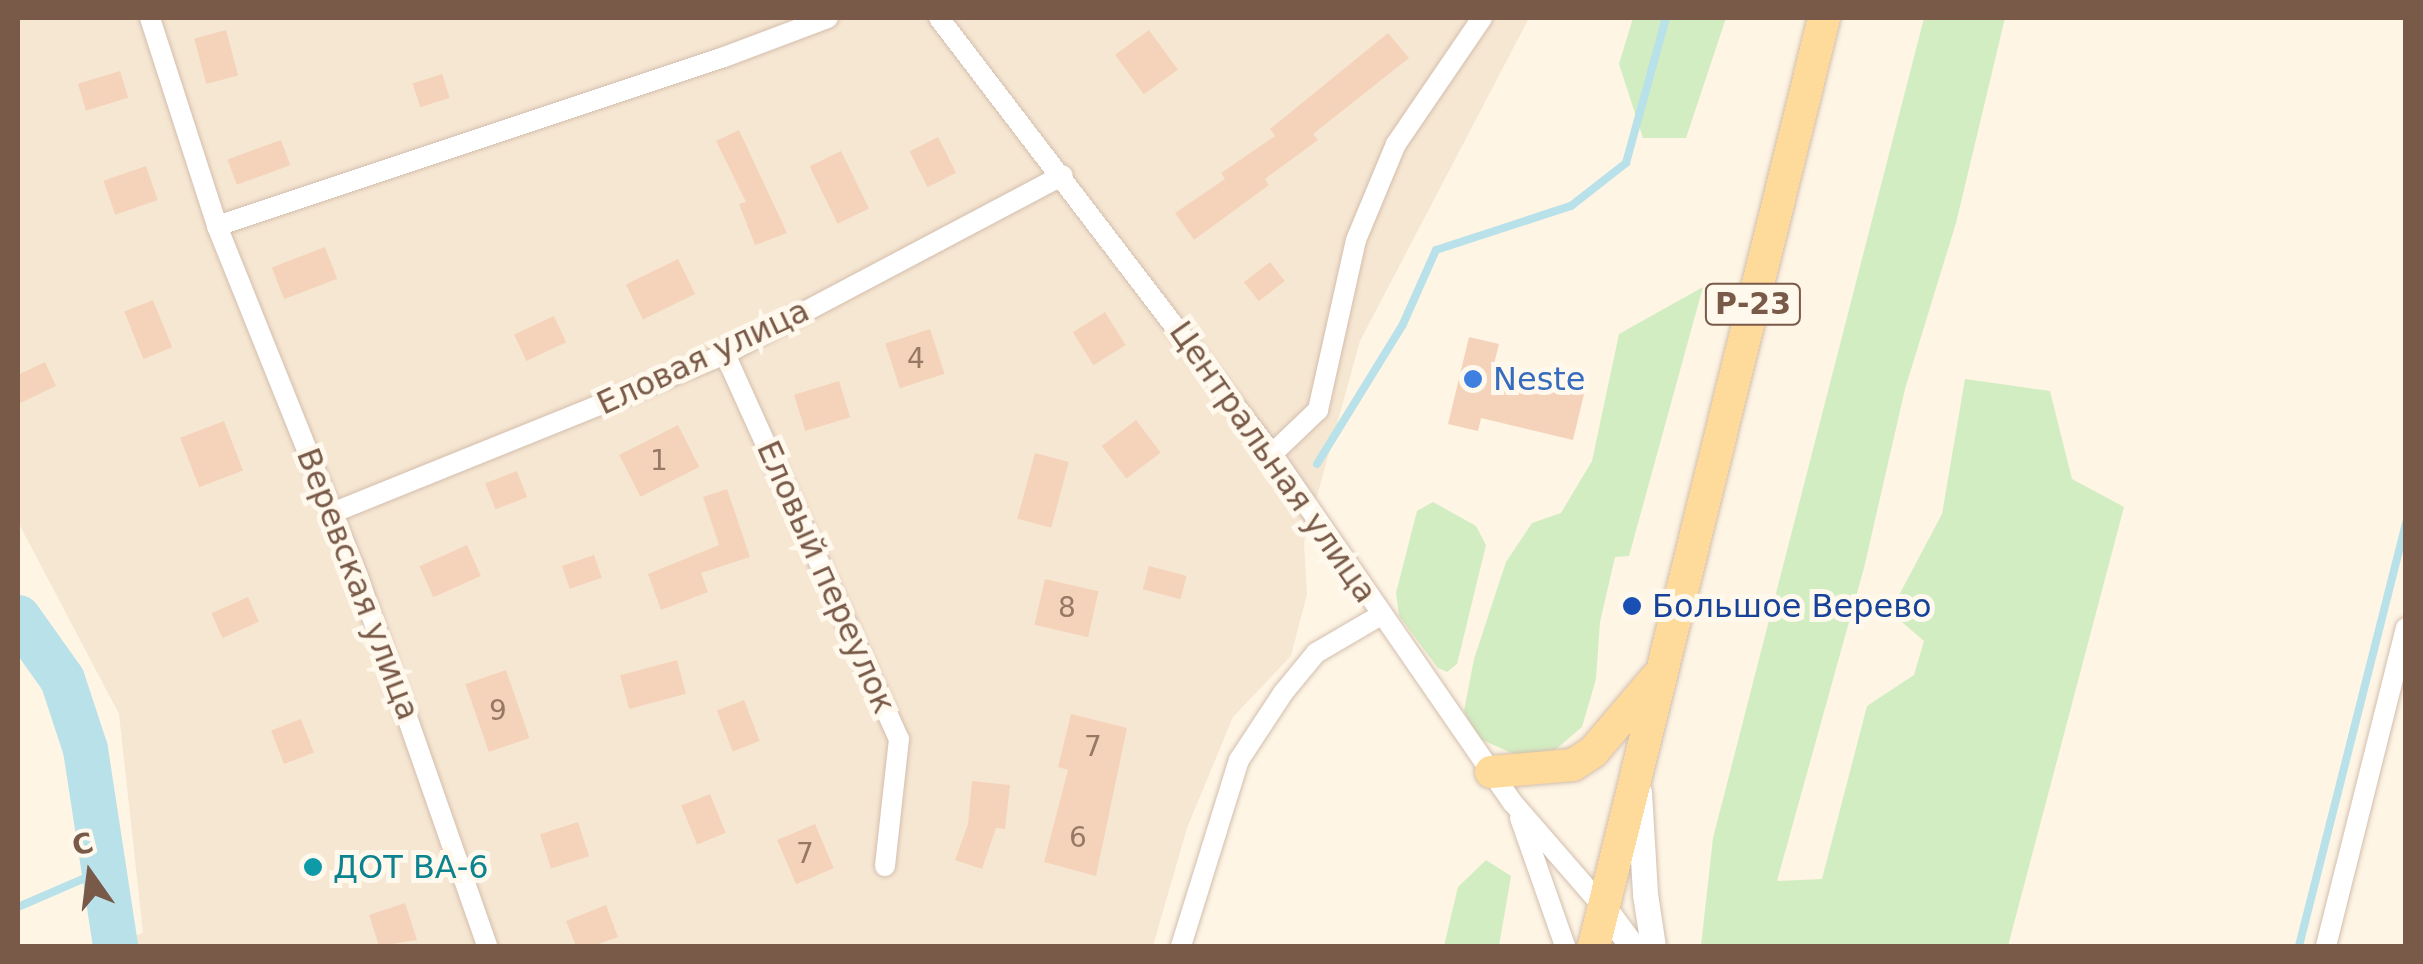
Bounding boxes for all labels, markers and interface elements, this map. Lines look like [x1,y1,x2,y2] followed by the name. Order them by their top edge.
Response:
[1703,279,1803,329] road number: Р-23
[591,291,815,423] street label: Еловая улица
[1161,314,1385,610] street label: Центральная улица
[907,342,925,376] house number: 4
[1493,360,1586,398] place label: Neste
[1462,368,1484,390] marker: Neste
[749,435,903,719] street label: Еловый переулок
[288,443,428,725] street label: Веревская улица
[650,444,668,478] house number: 1
[1652,587,1932,625] place label: Большое Верево
[1058,591,1076,625] house number: 8
[1621,595,1643,617] marker: Большое Верево
[489,694,507,728] house number: 9
[1084,730,1102,764] house number: 7
[1069,821,1087,855] house number: 6
[40,824,140,924] north arrow
[69,826,97,863] text: С
[796,837,814,871] house number: 7
[333,848,489,886] place label: ДОТ ВА-6
[302,856,324,878] marker: ДОТ ВА-6

